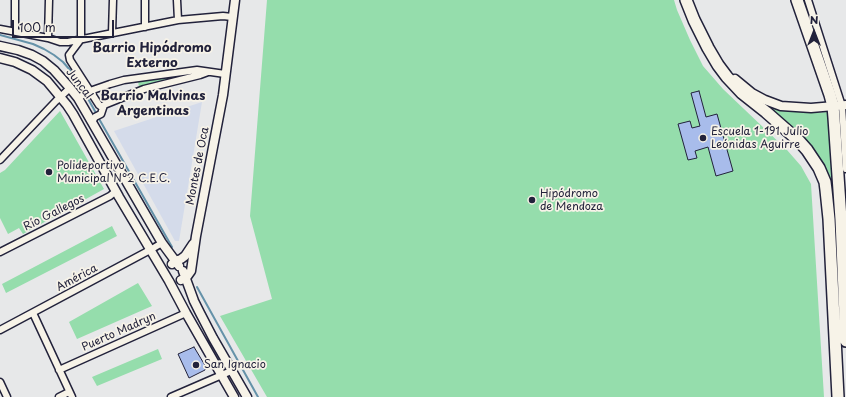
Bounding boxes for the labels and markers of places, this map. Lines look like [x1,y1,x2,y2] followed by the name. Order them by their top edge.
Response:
[711,125,808,151] place label: Escuela 1-191 Julio Leónidas Aguirre
[698,133,708,143] marker: Escuela 1-191 Julio Leónidas Aguirre
[57,159,170,185] place label: Polideportivo Municipal N°2 C.E.C.
[44,167,54,177] marker: Polideportivo Municipal N°2 C.E.C.
[540,187,603,213] place label: Hipódromo de Mendoza
[527,195,537,205] marker: Hipódromo de Mendoza
[204,358,266,372] place label: San Ignacio
[191,360,201,370] marker: San Ignacio

